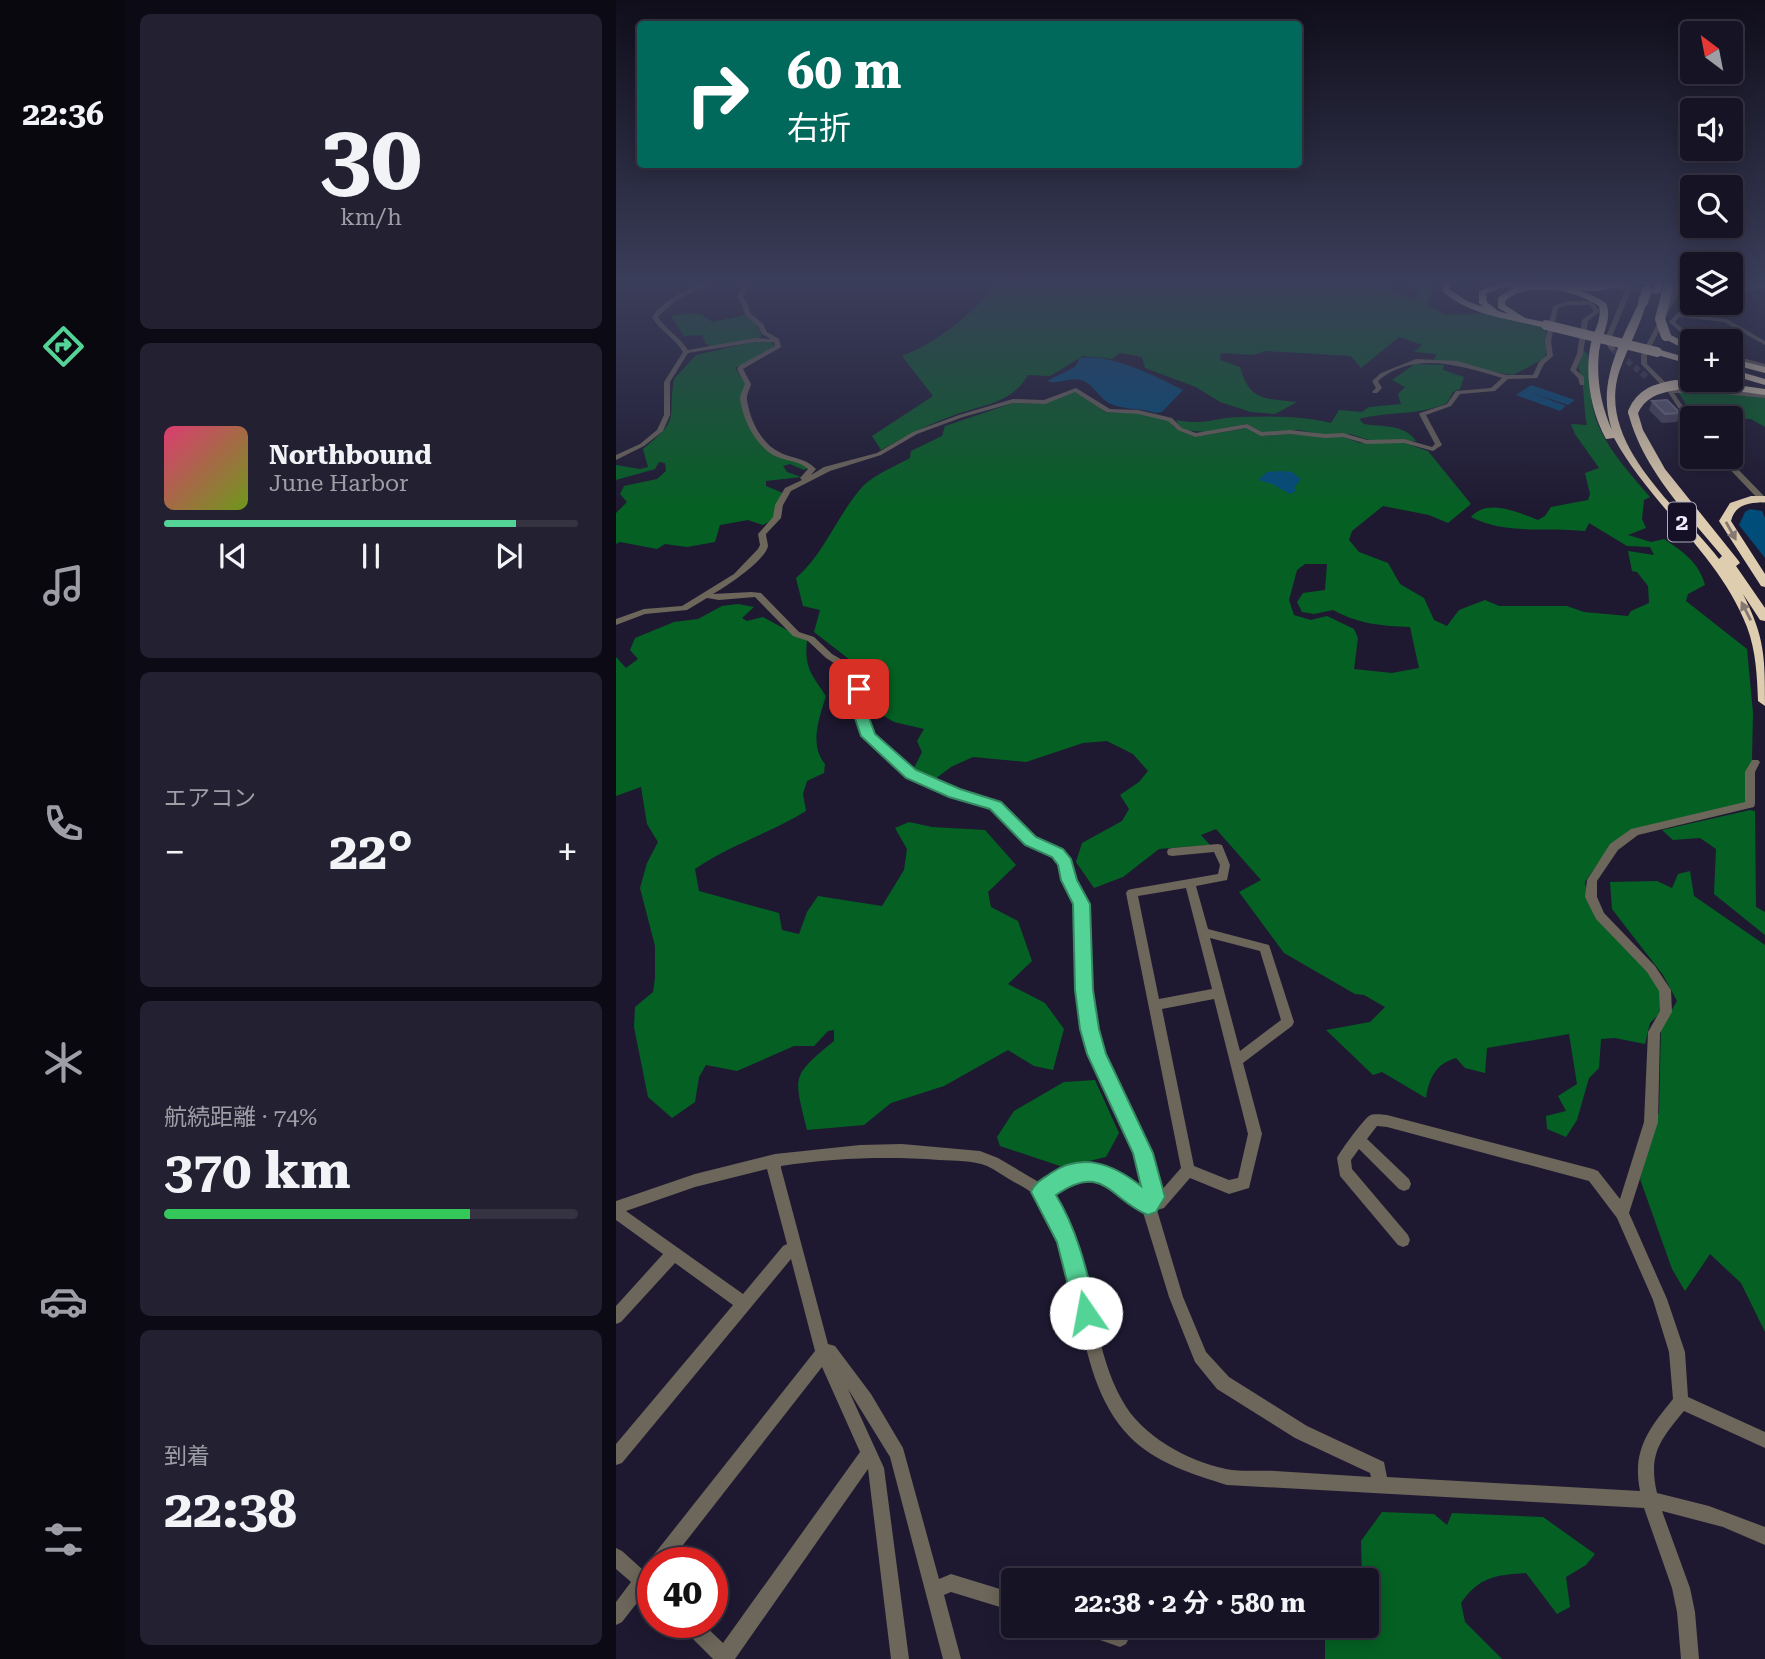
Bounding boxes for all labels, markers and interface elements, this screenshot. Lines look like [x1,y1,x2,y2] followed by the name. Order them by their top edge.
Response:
[1680,21,1743,84] north arrow
[1680,21,1743,469] map controls
[787,43,902,100] text: 60 m
[672,49,763,140] icon: right
[22,95,104,133] text: 22:36
[1680,98,1743,161] button: sound
[320,105,422,211] text: 30
[787,109,851,147] text: 右折
[1680,175,1743,238] button: search
[340,204,402,231] text: km/h
[1680,252,1743,315] button: layers
[39,322,88,371] icon: directions
[1680,329,1743,392] button: +
[1680,406,1743,469] button: −
[269,440,432,470] text: Northbound
[269,470,409,497] text: June Harbor
[1668,502,1696,542] road number: 2
[1725,521,1737,541] one-way arrow
[214,537,252,575] icon: previous
[352,537,390,575] icon: pause
[490,537,528,575] icon: next
[39,561,88,610] icon: music
[1740,601,1751,621] one-way arrow
[829,659,889,719] pin
[840,670,878,708] icon: arrive
[164,785,256,812] text: エアコン
[39,799,88,848] icon: phone
[329,821,413,882] text: 22°
[164,830,185,874] text: −
[557,830,578,874] text: +
[39,1038,88,1087] icon: climate
[164,1104,317,1131] text: 航続距離 · 74%
[164,1140,351,1201] text: 370 km
[1049,1276,1123,1350] position arrow
[39,1277,88,1326] icon: car
[164,1443,210,1470] text: 到着
[164,1479,297,1540] text: 22:38
[39,1515,88,1564] icon: filters
[637,1547,728,1638] speed limit sign: 40
[1074,1588,1306,1618] text: 22:38 · 2 分 · 580 m

